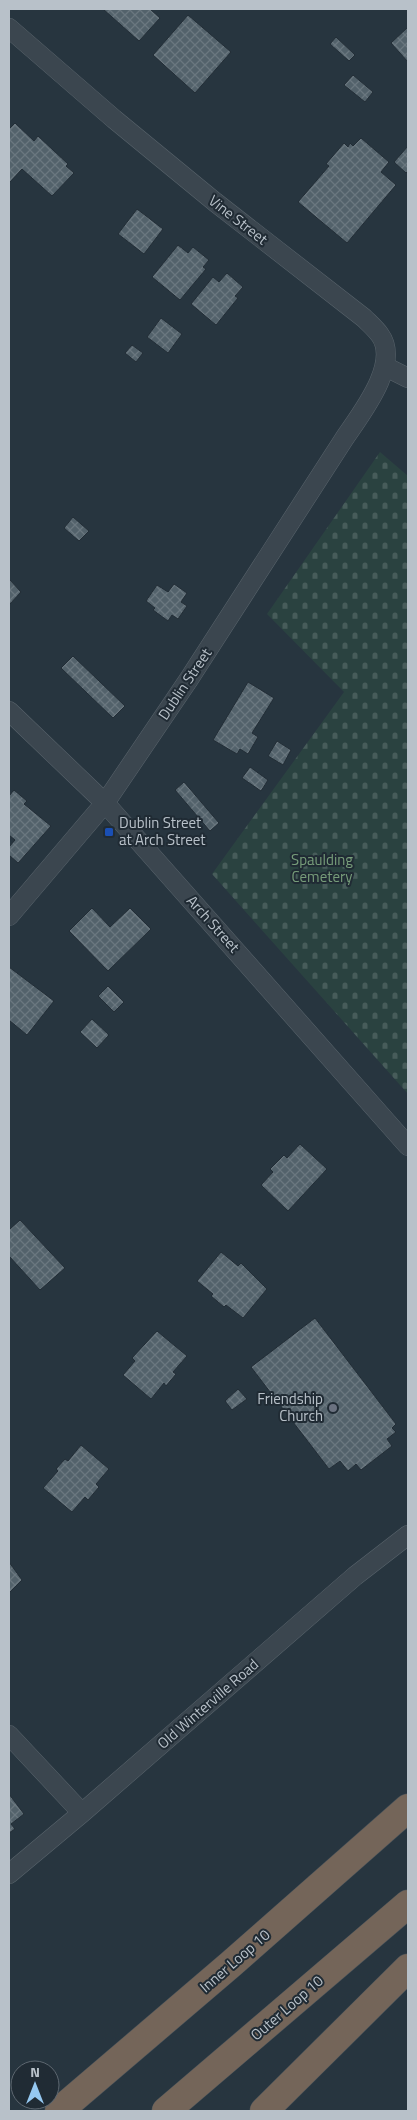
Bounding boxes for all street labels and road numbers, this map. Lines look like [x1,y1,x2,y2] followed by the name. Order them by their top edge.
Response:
[204,189,273,251] street label: Vine Street
[152,643,218,724] street label: Dublin Street
[181,890,246,958] street label: Arch Street
[152,1653,264,1754] street label: Old Winterville Road
[194,1923,275,1998] street label: Inner Loop 10
[245,1969,328,2046] street label: Outer Loop 10

